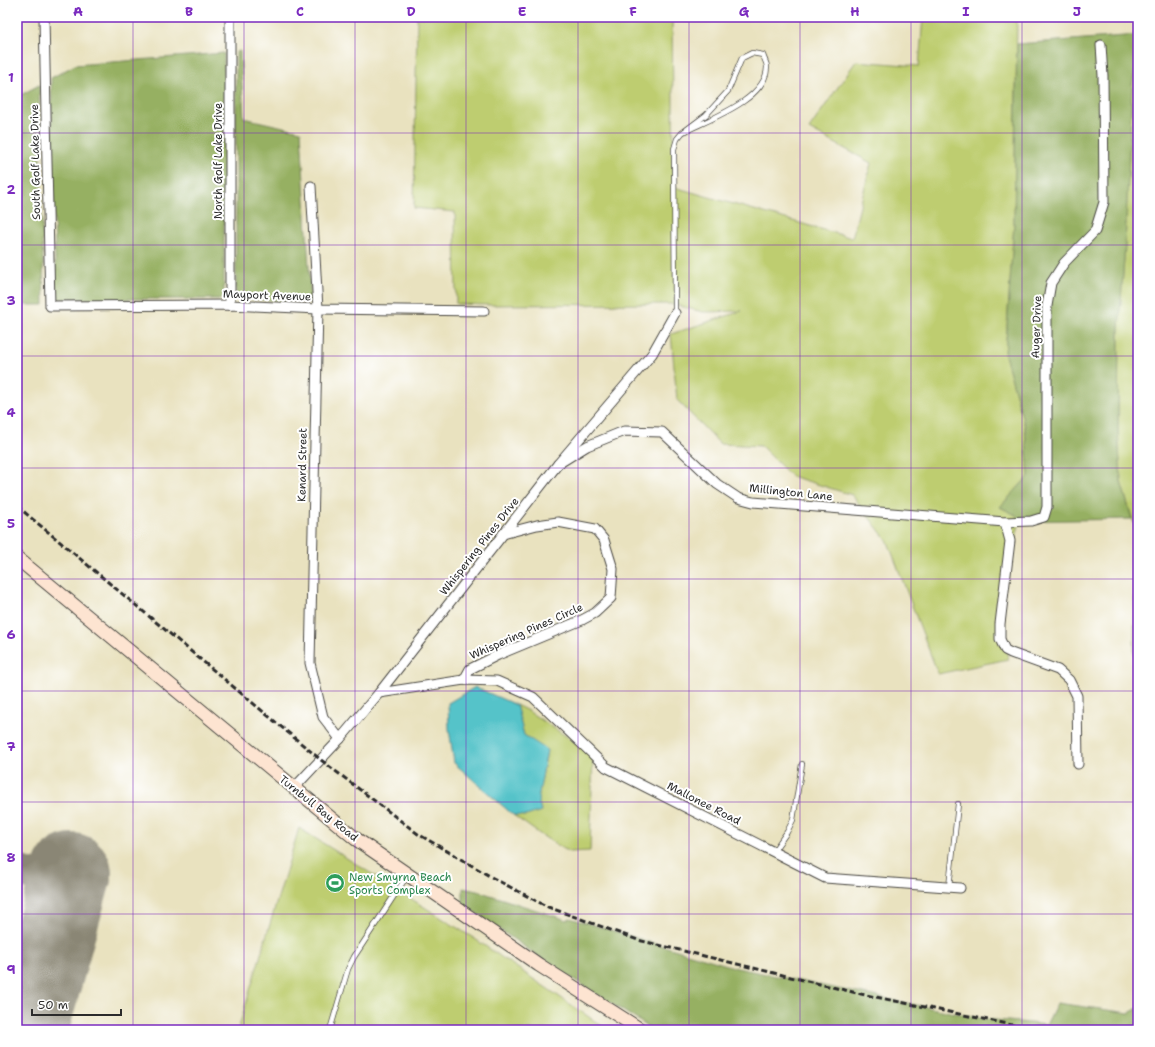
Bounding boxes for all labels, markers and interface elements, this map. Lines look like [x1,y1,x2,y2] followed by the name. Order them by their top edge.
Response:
[73,3,83,20] text: A
[185,3,193,20] text: B
[296,3,304,20] text: C
[406,3,416,20] text: D
[518,3,527,20] text: E
[629,3,637,20] text: F
[739,3,750,20] text: G
[850,3,860,20] text: H
[962,3,970,20] text: I
[1073,3,1081,20] text: J
[8,69,14,86] text: 1
[211,103,226,219] street label: North Golf Lake Drive
[27,104,44,220] street label: South Golf Lake Drive
[6,181,16,198] text: 2
[223,286,311,305] street label: Mayport Avenue
[6,292,16,309] text: 3
[1028,295,1045,359] street label: Auger Drive
[6,404,16,421] text: 4
[294,428,311,502] street label: Kenard Street
[749,481,833,504] street label: Millington Lane
[436,494,522,598] street label: Whispering Pines Drive
[7,515,15,532] text: 5
[467,600,585,663] street label: Whispering Pines Circle
[6,626,16,643] text: 6
[6,738,16,755] text: 7
[276,772,361,845] street label: Turnbull Bay Road
[664,778,743,828] street label: Mallonee Road
[6,849,16,866] text: 8
[349,870,452,898] place label: New Smyrna Beach Sports Complex
[324,872,346,894] sports icon: New Smyrna Beach Sports Complex
[6,961,16,978] text: 9
[32,991,121,1017] scale bar
[38,997,68,1013] text: 50 m

